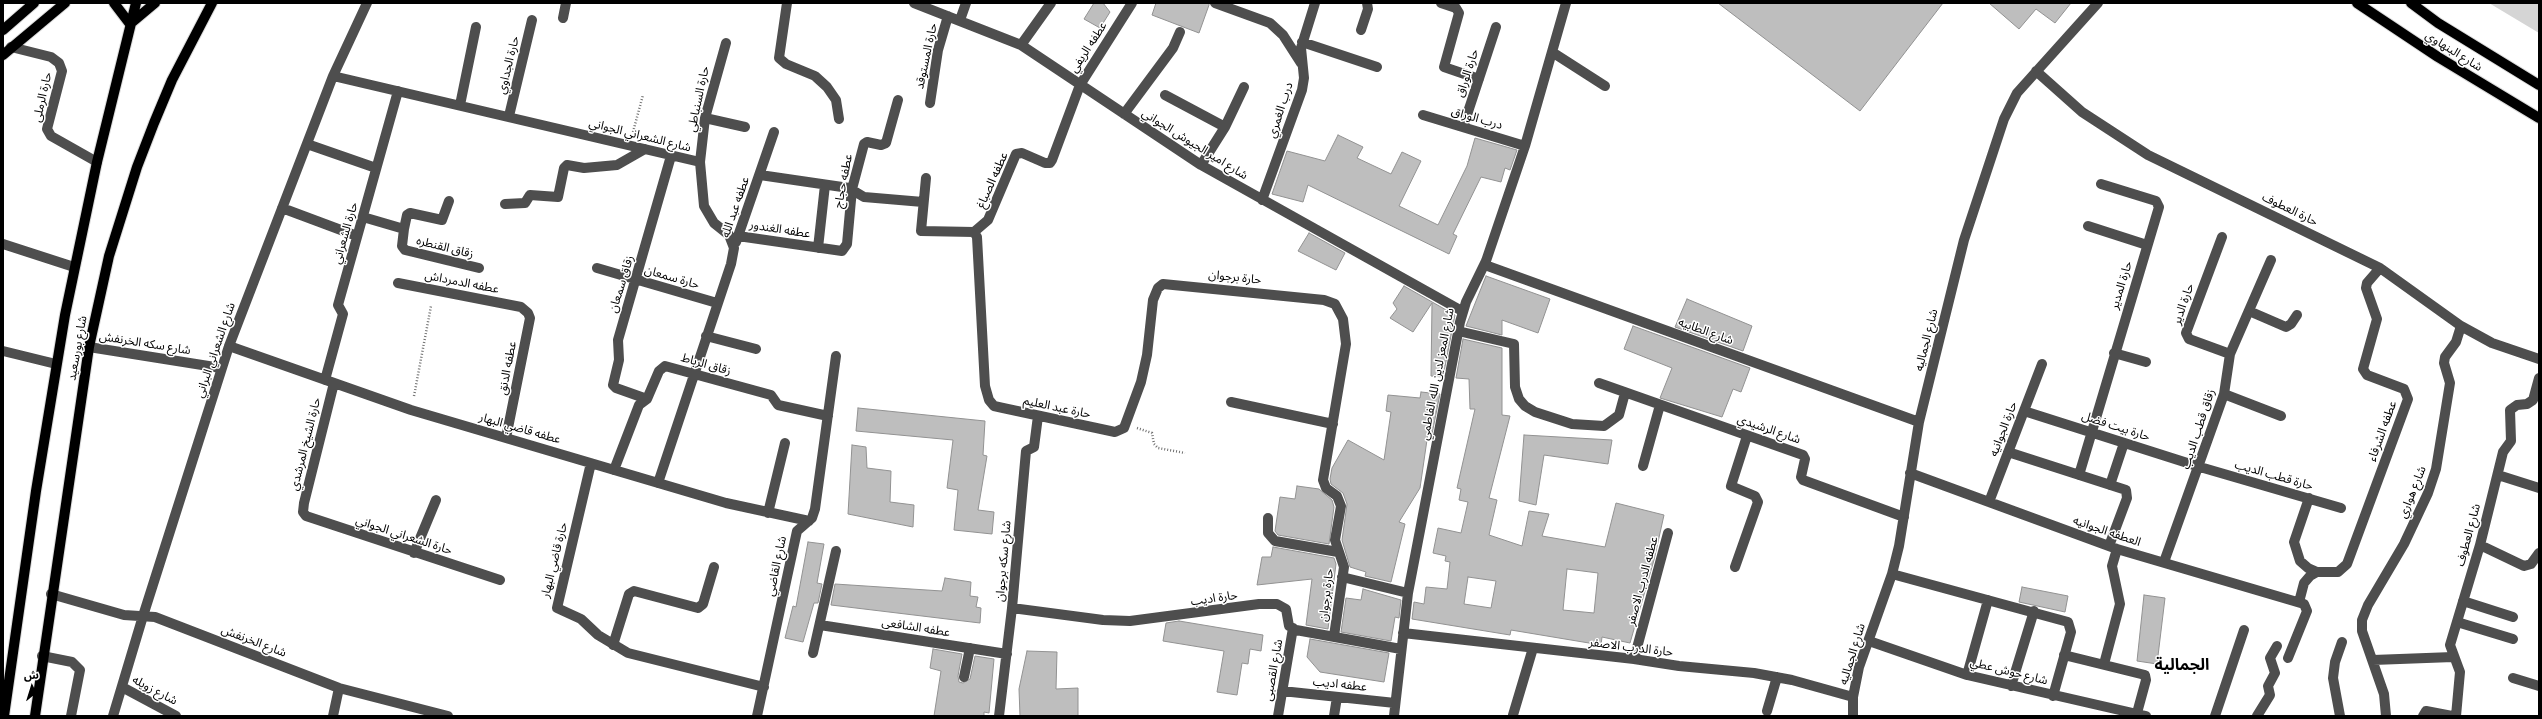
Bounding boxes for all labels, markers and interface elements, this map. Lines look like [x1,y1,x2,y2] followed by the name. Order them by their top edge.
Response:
[1066,19,1110,75] street label: عطفه الريفي
[912,22,940,90] street label: حارة المستوقد
[2423,28,2485,74] street label: شارع البنهاوي
[494,34,522,96] street label: حارة الجداوي
[1452,47,1482,99] street label: حارة الوراق
[684,65,712,133] street label: حارة السنباطي
[29,71,55,123] street label: حارة الرملى
[1264,80,1296,140] street label: درب الغمري
[1450,104,1504,132] street label: درب الوراق
[1139,105,1251,183] street label: شارع امير الجيوش الجواني
[587,115,693,155] street label: شارع الشعراني الجواني
[973,150,1011,210] street label: عطفه الصباغ
[831,153,855,209] street label: عطفه حجاج
[718,175,752,239] street label: عطفه عبد الله
[2260,189,2320,229] street label: حارة العطوف
[329,200,361,266] street label: حارة الشعراني
[749,217,811,241] street label: عطفه الغندور
[415,233,475,261] street label: زقاق القنطره
[605,254,637,314] street label: زقاق سمعان
[2107,259,2135,311] street label: حارة المدير
[643,262,701,292] street label: حارة سمعان
[1208,267,1262,287] street label: حارة برجوان
[424,268,500,296] street label: عطفه الدمرداش
[2169,281,2197,327] street label: حارة الدير
[192,300,238,400] street label: شارع الشعراني البراني
[1417,307,1457,441] street label: شارع المعز لدين الله الفاطمي
[1911,307,1941,373] street label: شارع الجماليه
[64,314,90,382] street label: شارع بورسعيد
[1676,314,1736,348] street label: شارع الطابيه
[98,329,192,357] street label: شارع سكه الخرنفش
[495,340,519,396] street label: عطفه الدنق
[679,350,733,378] street label: زقاق الرباط
[2178,387,2218,471] street label: زقاق قطب الديب
[1022,393,1092,421] street label: حارة عبد العليم
[286,396,324,492] street label: حارة الشيخ المرشدي
[1986,399,2020,459] street label: حارة الجوانيه
[2364,399,2400,463] street label: عطفه الشرفاء
[2080,408,2152,444] street label: حارة بيت فضل
[478,409,562,447] street label: عطفه قاضي البهار
[1736,411,1802,447] street label: شارع الرشيدي
[2233,457,2315,493] street label: حارة قطب الديب
[2395,464,2429,520] street label: شارع هواري
[2453,502,2483,568] street label: شارع العطوف
[354,513,454,557] street label: حارة الشعراني الجواني
[2071,513,2143,549] street label: العطفه الجوانيه
[992,520,1014,602] street label: شارع سكه برجوان
[538,521,570,599] street label: حارة قاضي البهار
[763,535,789,597] street label: شارع القاضي
[1623,535,1661,627] street label: عطفه الدرب الاصفر
[1316,568,1336,622] street label: حارة برجوان
[1190,588,1238,608] street label: حارة اديب
[881,614,951,640] street label: عطفه الشافعى
[219,622,289,660] street label: شارع الخرنفش
[1836,622,1868,686] street label: شارع الجماليه
[1588,635,1674,659] street label: حارة الدرب الاصفر
[1260,638,1286,702] street label: شارع القصبى
[1969,654,2049,688] street label: شارع حوش عطي
[2155,655,2209,675] district label: الجمالية
[12,667,52,707] north arrow
[23,668,39,682] text: ش
[130,672,180,708] street label: شارع زويله
[1312,674,1368,694] street label: عطفه اديب

